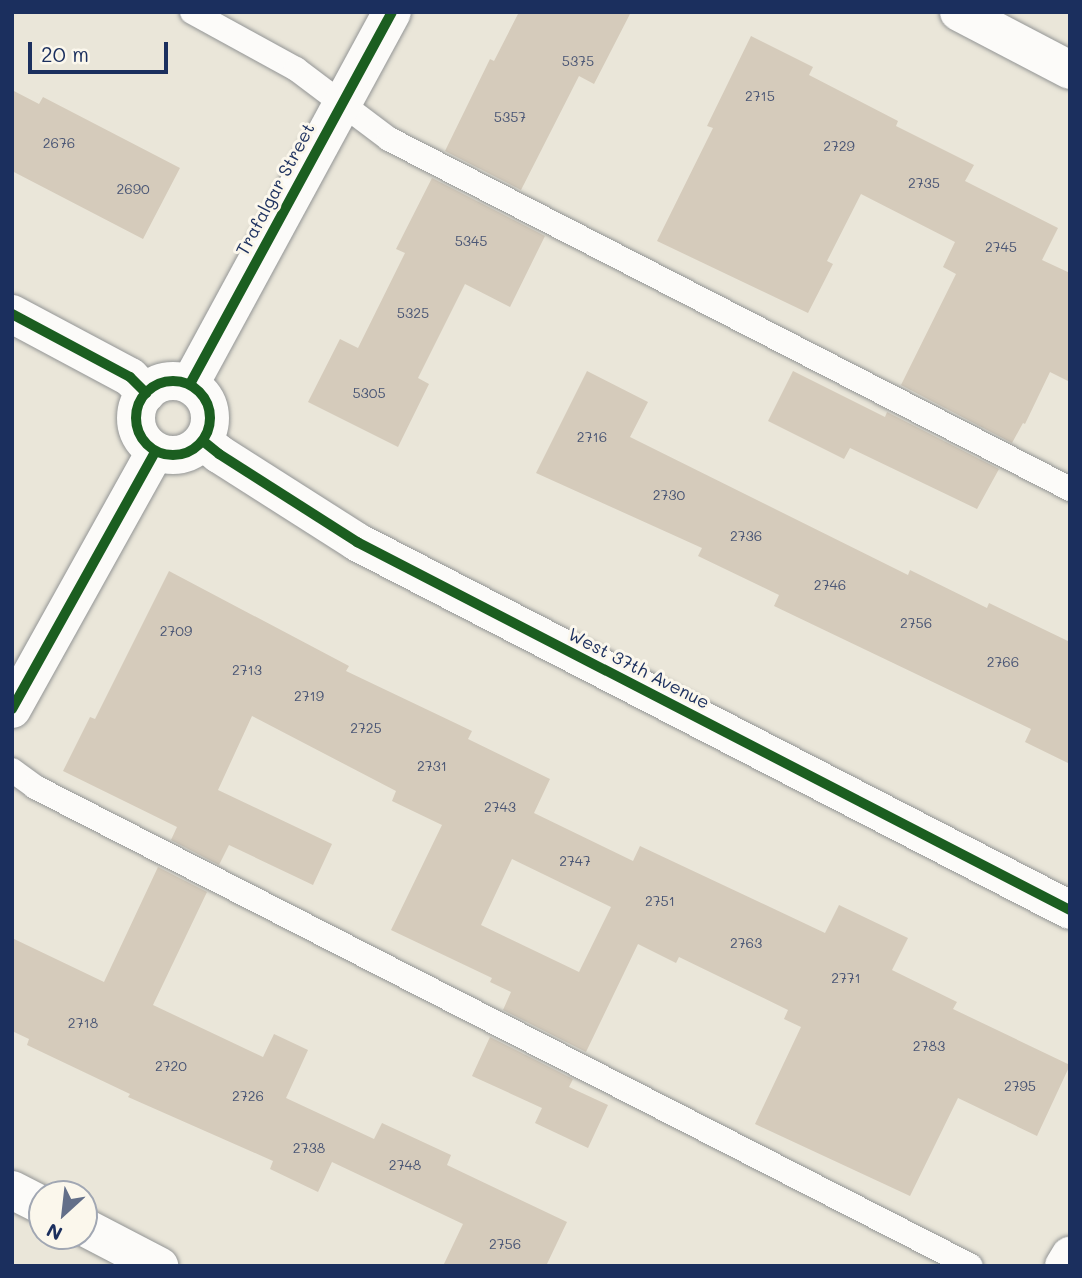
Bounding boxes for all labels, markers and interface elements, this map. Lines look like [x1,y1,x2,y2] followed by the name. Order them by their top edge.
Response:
[32,28,172,72] scale bar
[41,40,89,67] text: 20 m
[562,53,594,69] house number: 5375
[745,88,775,104] house number: 2715
[494,109,526,125] house number: 5357
[231,119,319,259] street label: Trafalgar Street
[43,135,75,151] house number: 2676
[823,138,855,154] house number: 2729
[908,175,940,191] house number: 2735
[116,181,150,197] house number: 2690
[455,233,487,249] house number: 5345
[985,239,1017,255] house number: 2745
[397,305,429,321] house number: 5325
[352,385,386,401] house number: 5305
[577,429,607,445] house number: 2716
[653,487,685,503] house number: 2730
[730,528,762,544] house number: 2736
[814,577,846,593] house number: 2746
[900,615,932,631] house number: 2756
[160,623,192,639] house number: 2709
[565,623,713,713] street label: West 37th Avenue
[987,654,1019,670] house number: 2766
[232,662,262,678] house number: 2713
[294,688,324,704] house number: 2719
[350,720,382,736] house number: 2725
[417,758,447,774] house number: 2731
[484,799,516,815] house number: 2743
[559,853,591,869] house number: 2747
[645,893,675,909] house number: 2751
[730,935,762,951] house number: 2763
[831,970,861,986] house number: 2771
[68,1015,98,1031] house number: 2718
[913,1038,945,1054] house number: 2783
[155,1058,187,1074] house number: 2720
[1004,1078,1036,1094] house number: 2795
[232,1088,264,1104] house number: 2726
[293,1140,325,1156] house number: 2738
[389,1157,421,1173] house number: 2748
[28,1180,98,1250] north arrow
[42,1218,66,1247] text: N
[489,1236,521,1252] house number: 2756

